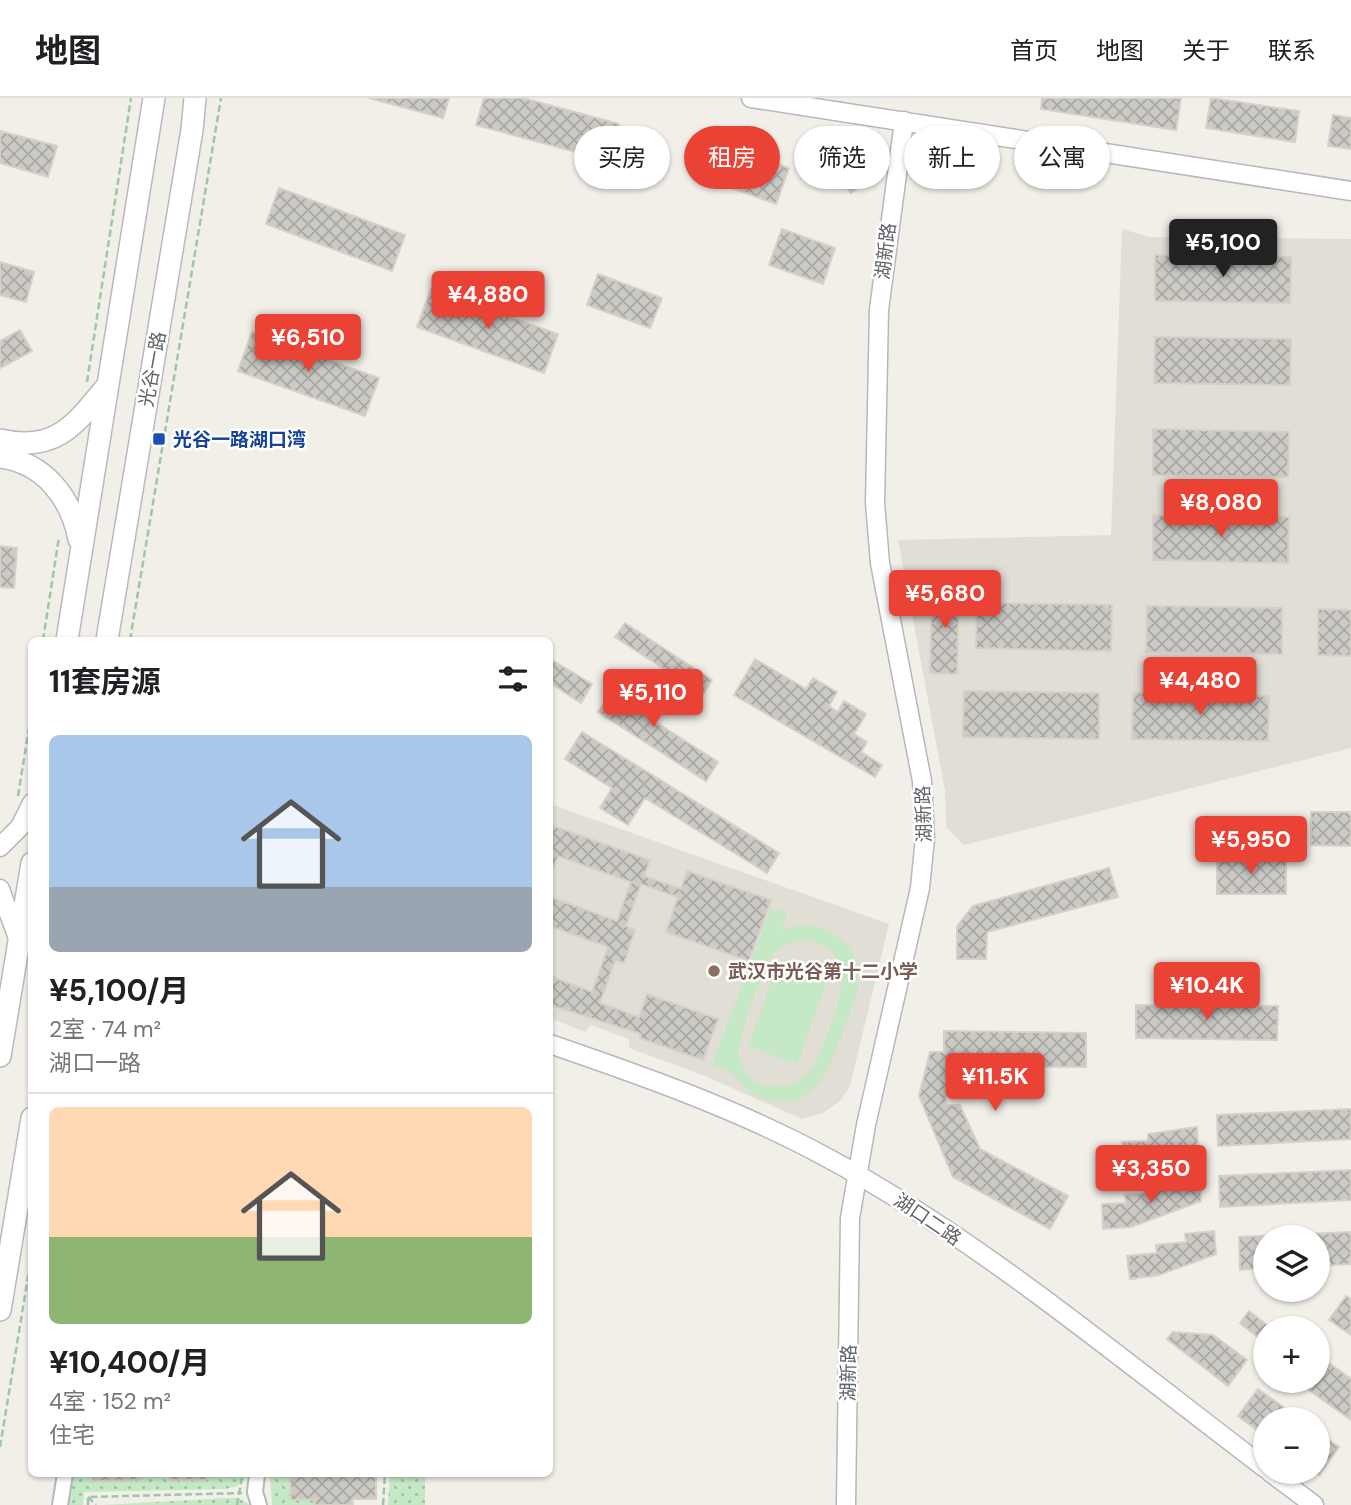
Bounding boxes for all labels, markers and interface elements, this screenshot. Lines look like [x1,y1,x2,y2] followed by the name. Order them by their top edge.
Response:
[35,29,101,72] text: 地图
[1010,35,1058,66] text: 首页
[1096,35,1144,66] text: 地图
[1182,35,1230,66] text: 关于
[1268,35,1316,66] text: 联系
[574,126,670,189] chip: 买房
[684,126,780,189] chip: 租房
[794,126,890,189] chip: 筛选
[904,126,1000,189] chip: 新上
[1014,126,1110,189] chip: 公寓
[1166,220,1280,279] pin: ¥5,100
[870,221,901,281] street label: 湖新路
[1185,227,1261,257] text: ¥5,100
[431,272,545,331] pin: ¥4,880
[448,279,528,309] text: ¥4,880
[251,314,365,374] pin: ¥6,510
[271,322,345,352] text: ¥6,510
[134,329,171,409] street label: 光谷一路
[173,427,306,452] place label: 光谷一路湖口湾
[151,431,167,447] marker: 光谷一路湖口湾
[1164,480,1278,539] pin: ¥8,080
[1180,487,1262,517] text: ¥8,080
[888,570,1002,630] pin: ¥5,680
[905,578,985,608] text: ¥5,680
[1143,658,1257,717] pin: ¥4,480
[494,660,532,698] icon: filters
[49,662,161,701] text: 11套房源
[1159,665,1241,695] text: ¥4,480
[596,670,710,729] pin: ¥5,110
[619,677,687,707] text: ¥5,110
[228,781,354,907] icon: home
[910,785,937,843] street label: 湖新路
[1194,816,1308,876] pin: ¥5,950
[1211,824,1291,854] text: ¥5,950
[728,959,918,984] place label: 武汉市光谷第十二小学
[1150,962,1264,1022] pin: ¥10.4K
[706,963,722,979] marker: 武汉市光谷第十二小学
[1170,970,1244,1000] text: ¥10.4K
[49,971,189,1010] text: ¥5,100/月
[49,1014,161,1044] text: 2室 · 74 m²
[49,1048,141,1078] text: 湖口一路
[938,1054,1052,1113] pin: ¥11.5K
[962,1061,1028,1091] text: ¥11.5K
[1094,1146,1208,1205] pin: ¥3,350
[228,1153,354,1279] icon: home
[1112,1153,1190,1183] text: ¥3,350
[889,1188,966,1251] street label: 湖口二路
[1253,1225,1330,1484] map controls
[1253,1225,1330,1302] button: layers
[1253,1316,1330,1393] button: +
[49,1343,210,1382] text: ¥10,400/月
[836,1344,861,1402] street label: 湖新路
[49,1386,171,1416] text: 4室 · 152 m²
[1253,1407,1330,1484] button: −
[49,1420,95,1450] text: 住宅

